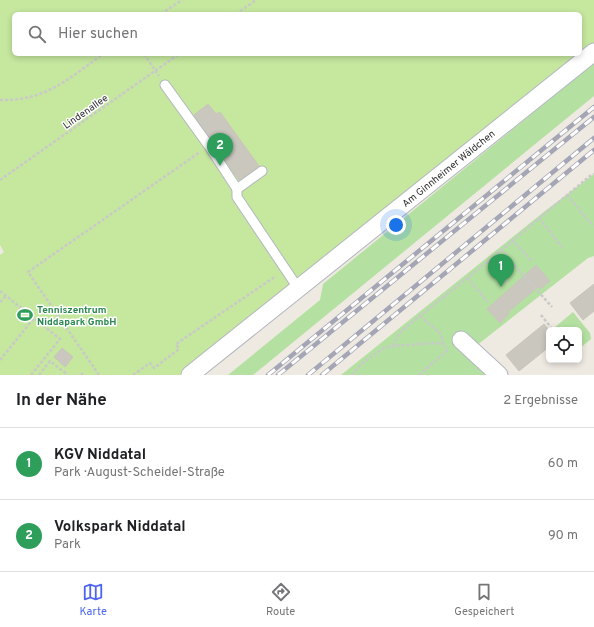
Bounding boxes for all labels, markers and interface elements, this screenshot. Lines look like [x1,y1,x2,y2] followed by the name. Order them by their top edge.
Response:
[12,12,582,56] search box
[26,23,48,45] icon: search
[58,25,138,44] text: Hier suchen
[61,92,111,133] street label: Lindenallee
[400,128,498,211] street label: Am Ginnheimer Wäldchen
[207,133,233,166] pin: 2
[386,215,406,235] your location
[488,254,514,287] pin: 1
[37,304,116,329] place label: Tenniszentrum Niddapark GmbH
[16,306,34,324] sports icon: Tenniszentrum Niddapark GmbH
[546,327,582,363] map controls
[546,327,582,363] button: locate
[16,390,107,412] text: In der Nähe
[503,393,578,409] text: 2 Ergebnisse
[54,446,146,465] text: KGV Niddatal
[26,456,32,472] text: 1
[548,456,578,472] text: 60 m
[54,465,225,481] text: Park · August-Scheidel-Straße
[54,518,186,537] text: Volkspark Niddatal
[25,528,33,544] text: 2
[548,528,578,544] text: 90 m
[54,537,81,553] text: Park
[80,581,107,619] tab: Karte
[266,581,295,619] tab: Route
[454,581,514,619] tab: Gespeichert

